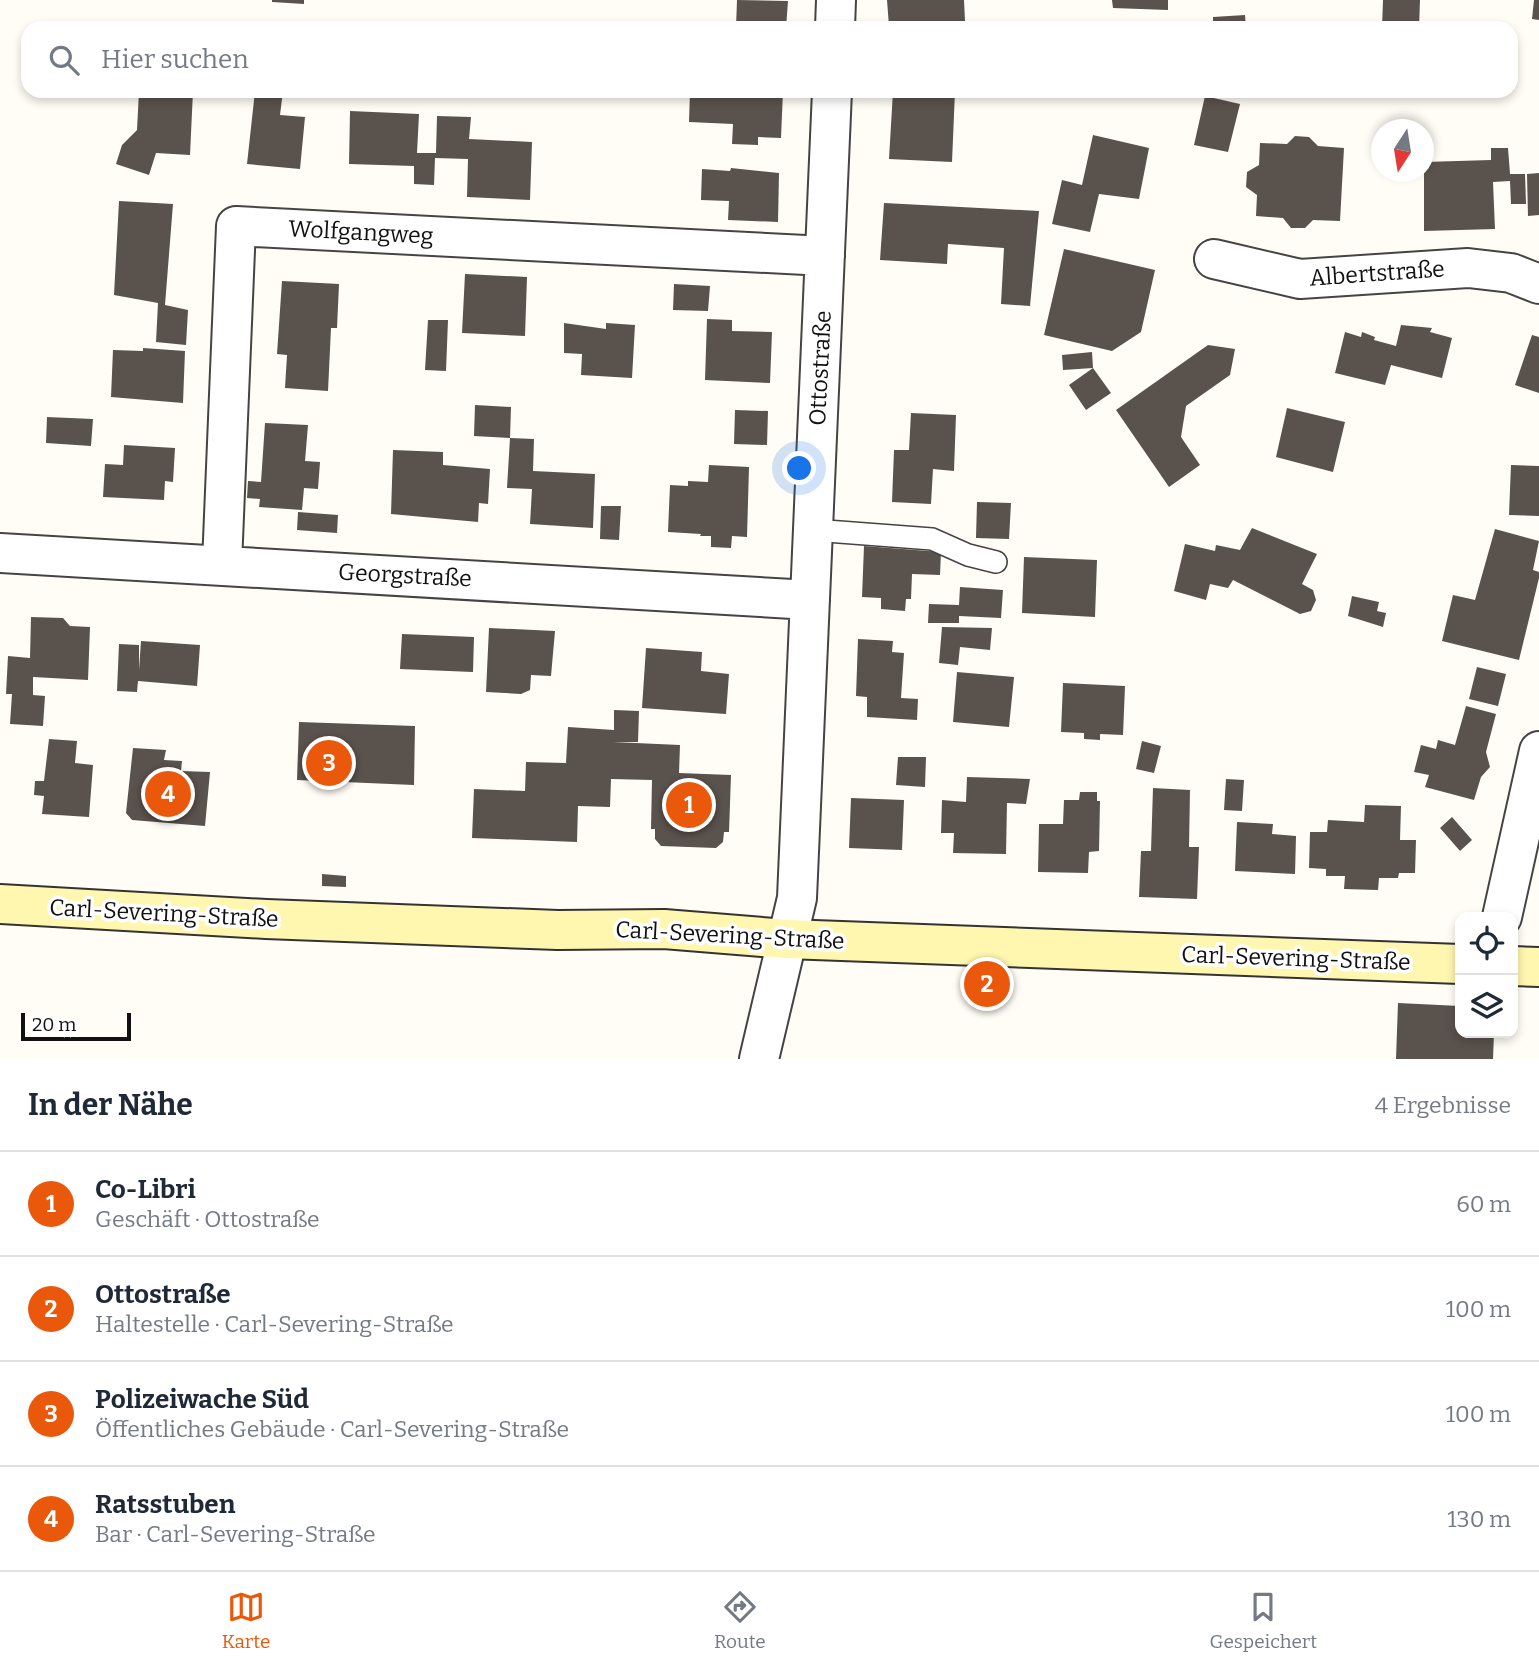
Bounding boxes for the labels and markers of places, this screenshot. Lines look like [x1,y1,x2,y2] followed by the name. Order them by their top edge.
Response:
[306,737,352,789] pin: 3
[145,768,191,820] pin: 4
[666,779,712,831] pin: 1
[964,958,1010,1010] pin: 2

